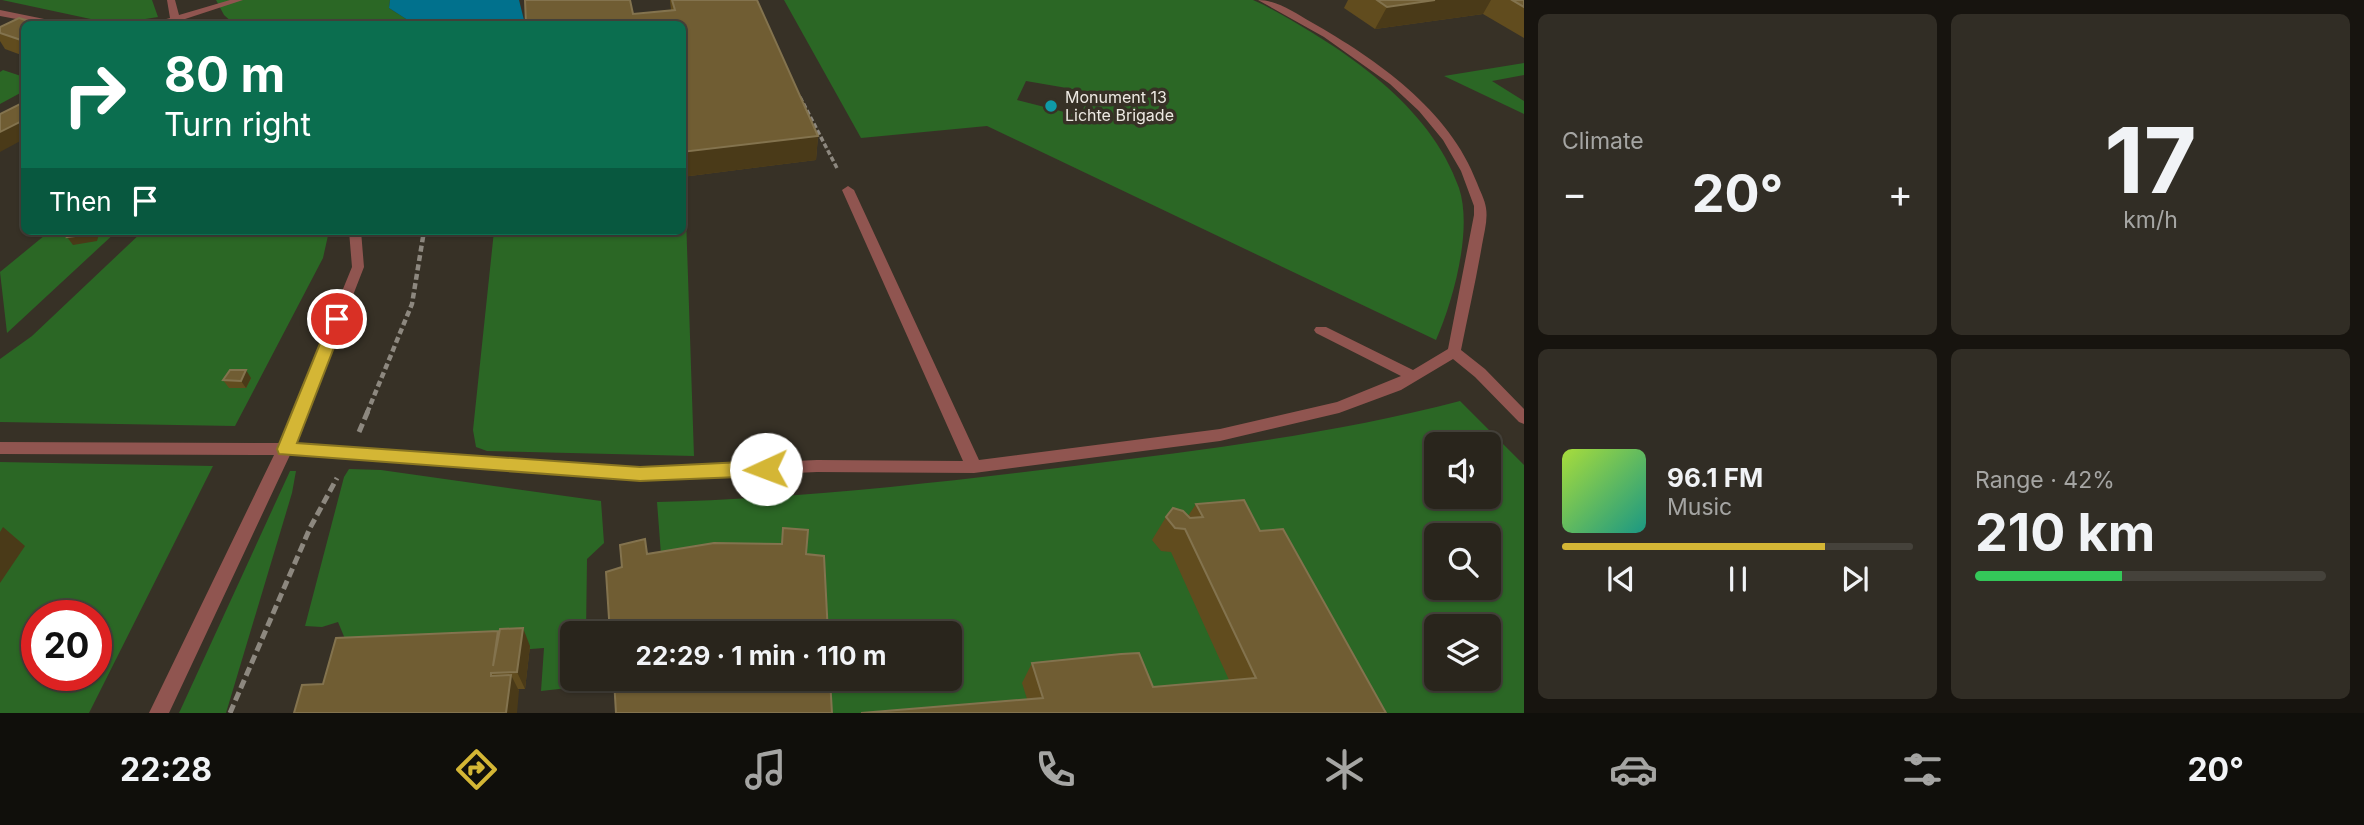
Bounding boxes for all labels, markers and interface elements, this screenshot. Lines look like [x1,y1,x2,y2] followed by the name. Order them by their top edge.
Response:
[164,45,285,104] text: 80 m
[49,49,140,140] icon: right
[1065,87,1174,125] place label: Monument 13 Lichte Brigade
[1043,98,1059,114] marker: Monument 13 Lichte Brigade
[164,105,311,144] text: Turn right
[2104,105,2197,215] text: 17
[1562,127,1644,155] text: Climate
[1692,162,1783,225] text: 20°
[1562,170,1587,216] text: −
[1888,170,1913,216] text: +
[126,182,164,220] icon: arrive
[49,186,112,217] text: Then
[2123,206,2178,234] text: km/h
[307,289,367,349] pin
[318,300,356,338] icon: arrive
[729,432,803,506] position arrow
[1424,432,1501,691] map controls
[1424,432,1501,509] button: sound
[1667,462,1763,493] text: 96.1 FM
[1975,466,2115,494] text: Range · 42%
[1667,493,1732,521] text: Music
[1975,501,2155,564] text: 210 km
[1424,523,1501,600] button: search
[1602,560,1640,598] icon: previous
[1719,560,1757,598] icon: pause
[1836,560,1874,598] icon: next
[21,600,112,691] speed limit sign: 20
[1424,614,1501,691] button: layers
[636,640,886,671] text: 22:29 · 1 min · 110 m
[452,745,501,794] icon: directions
[741,745,790,794] icon: music
[1031,745,1080,794] icon: phone
[1320,745,1369,794] icon: climate
[1609,745,1658,794] icon: car
[1898,745,1947,794] icon: filters
[120,750,212,789] text: 22:28
[2187,750,2244,789] text: 20°

